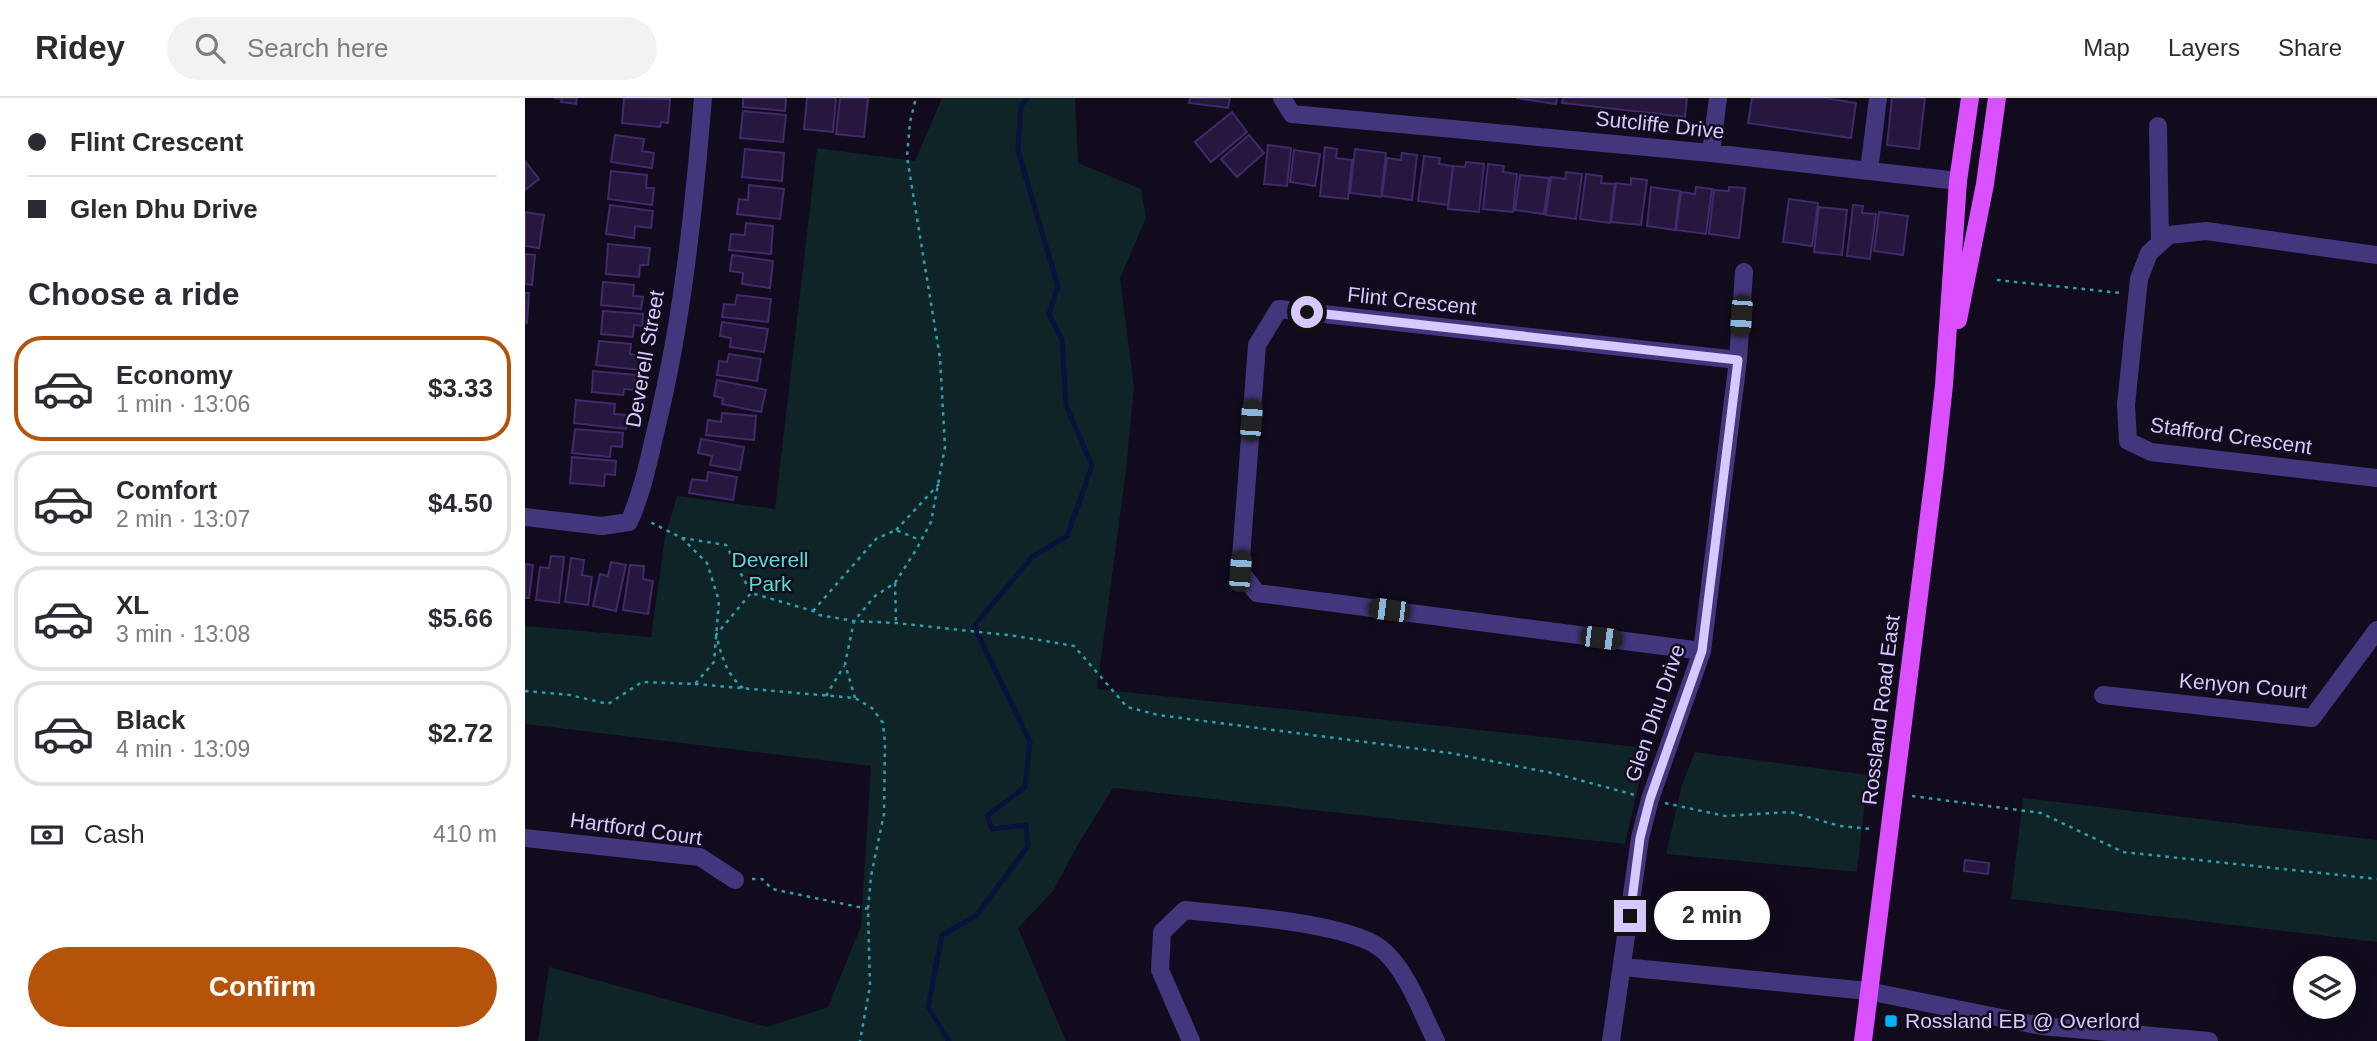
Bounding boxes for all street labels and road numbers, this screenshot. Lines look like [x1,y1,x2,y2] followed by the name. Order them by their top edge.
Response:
[1595,106,1725,143] street label: Sutcliffe Drive
[1346,282,1478,319] street label: Flint Crescent
[621,288,668,429] street label: Deverell Street
[2149,413,2314,458] street label: Stafford Crescent
[1857,613,1904,806] street label: Rossland Road East
[1620,641,1689,784] street label: Glen Dhu Drive
[2178,668,2308,703] street label: Kenyon Court
[569,808,704,849] street label: Hartford Court

